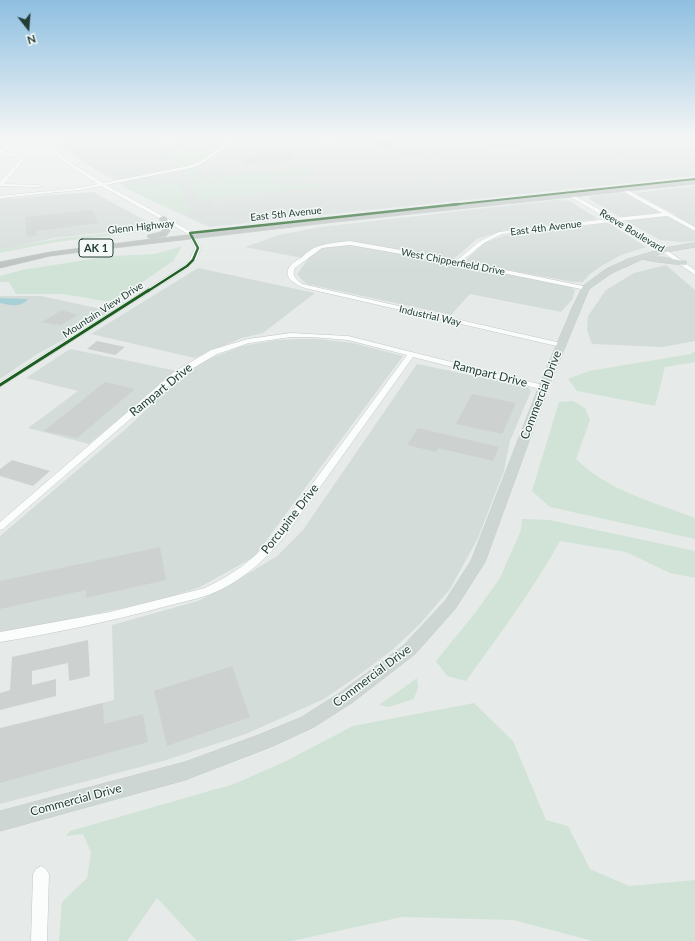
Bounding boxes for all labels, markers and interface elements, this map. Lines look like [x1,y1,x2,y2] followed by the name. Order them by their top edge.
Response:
[8,8,48,48] north arrow
[26,32,38,47] text: N
[250,204,322,224] street label: East 5th Avenue
[597,207,667,255] street label: Reeve Boulevard
[107,218,175,236] street label: Glenn Highway
[510,218,582,238] street label: East 4th Avenue
[79,239,113,257] road number: AK 1
[400,246,506,278] street label: West Chipperfield Drive
[60,279,146,341] street label: Mountain View Drive
[398,303,462,329] street label: Industrial Way
[517,349,565,441] street label: Commercial Drive
[451,358,529,390] street label: Rampart Drive
[127,360,195,420] street label: Rampart Drive
[258,481,322,557] street label: Porcupine Drive
[330,642,414,710] street label: Commercial Drive
[29,781,123,819] street label: Commercial Drive

